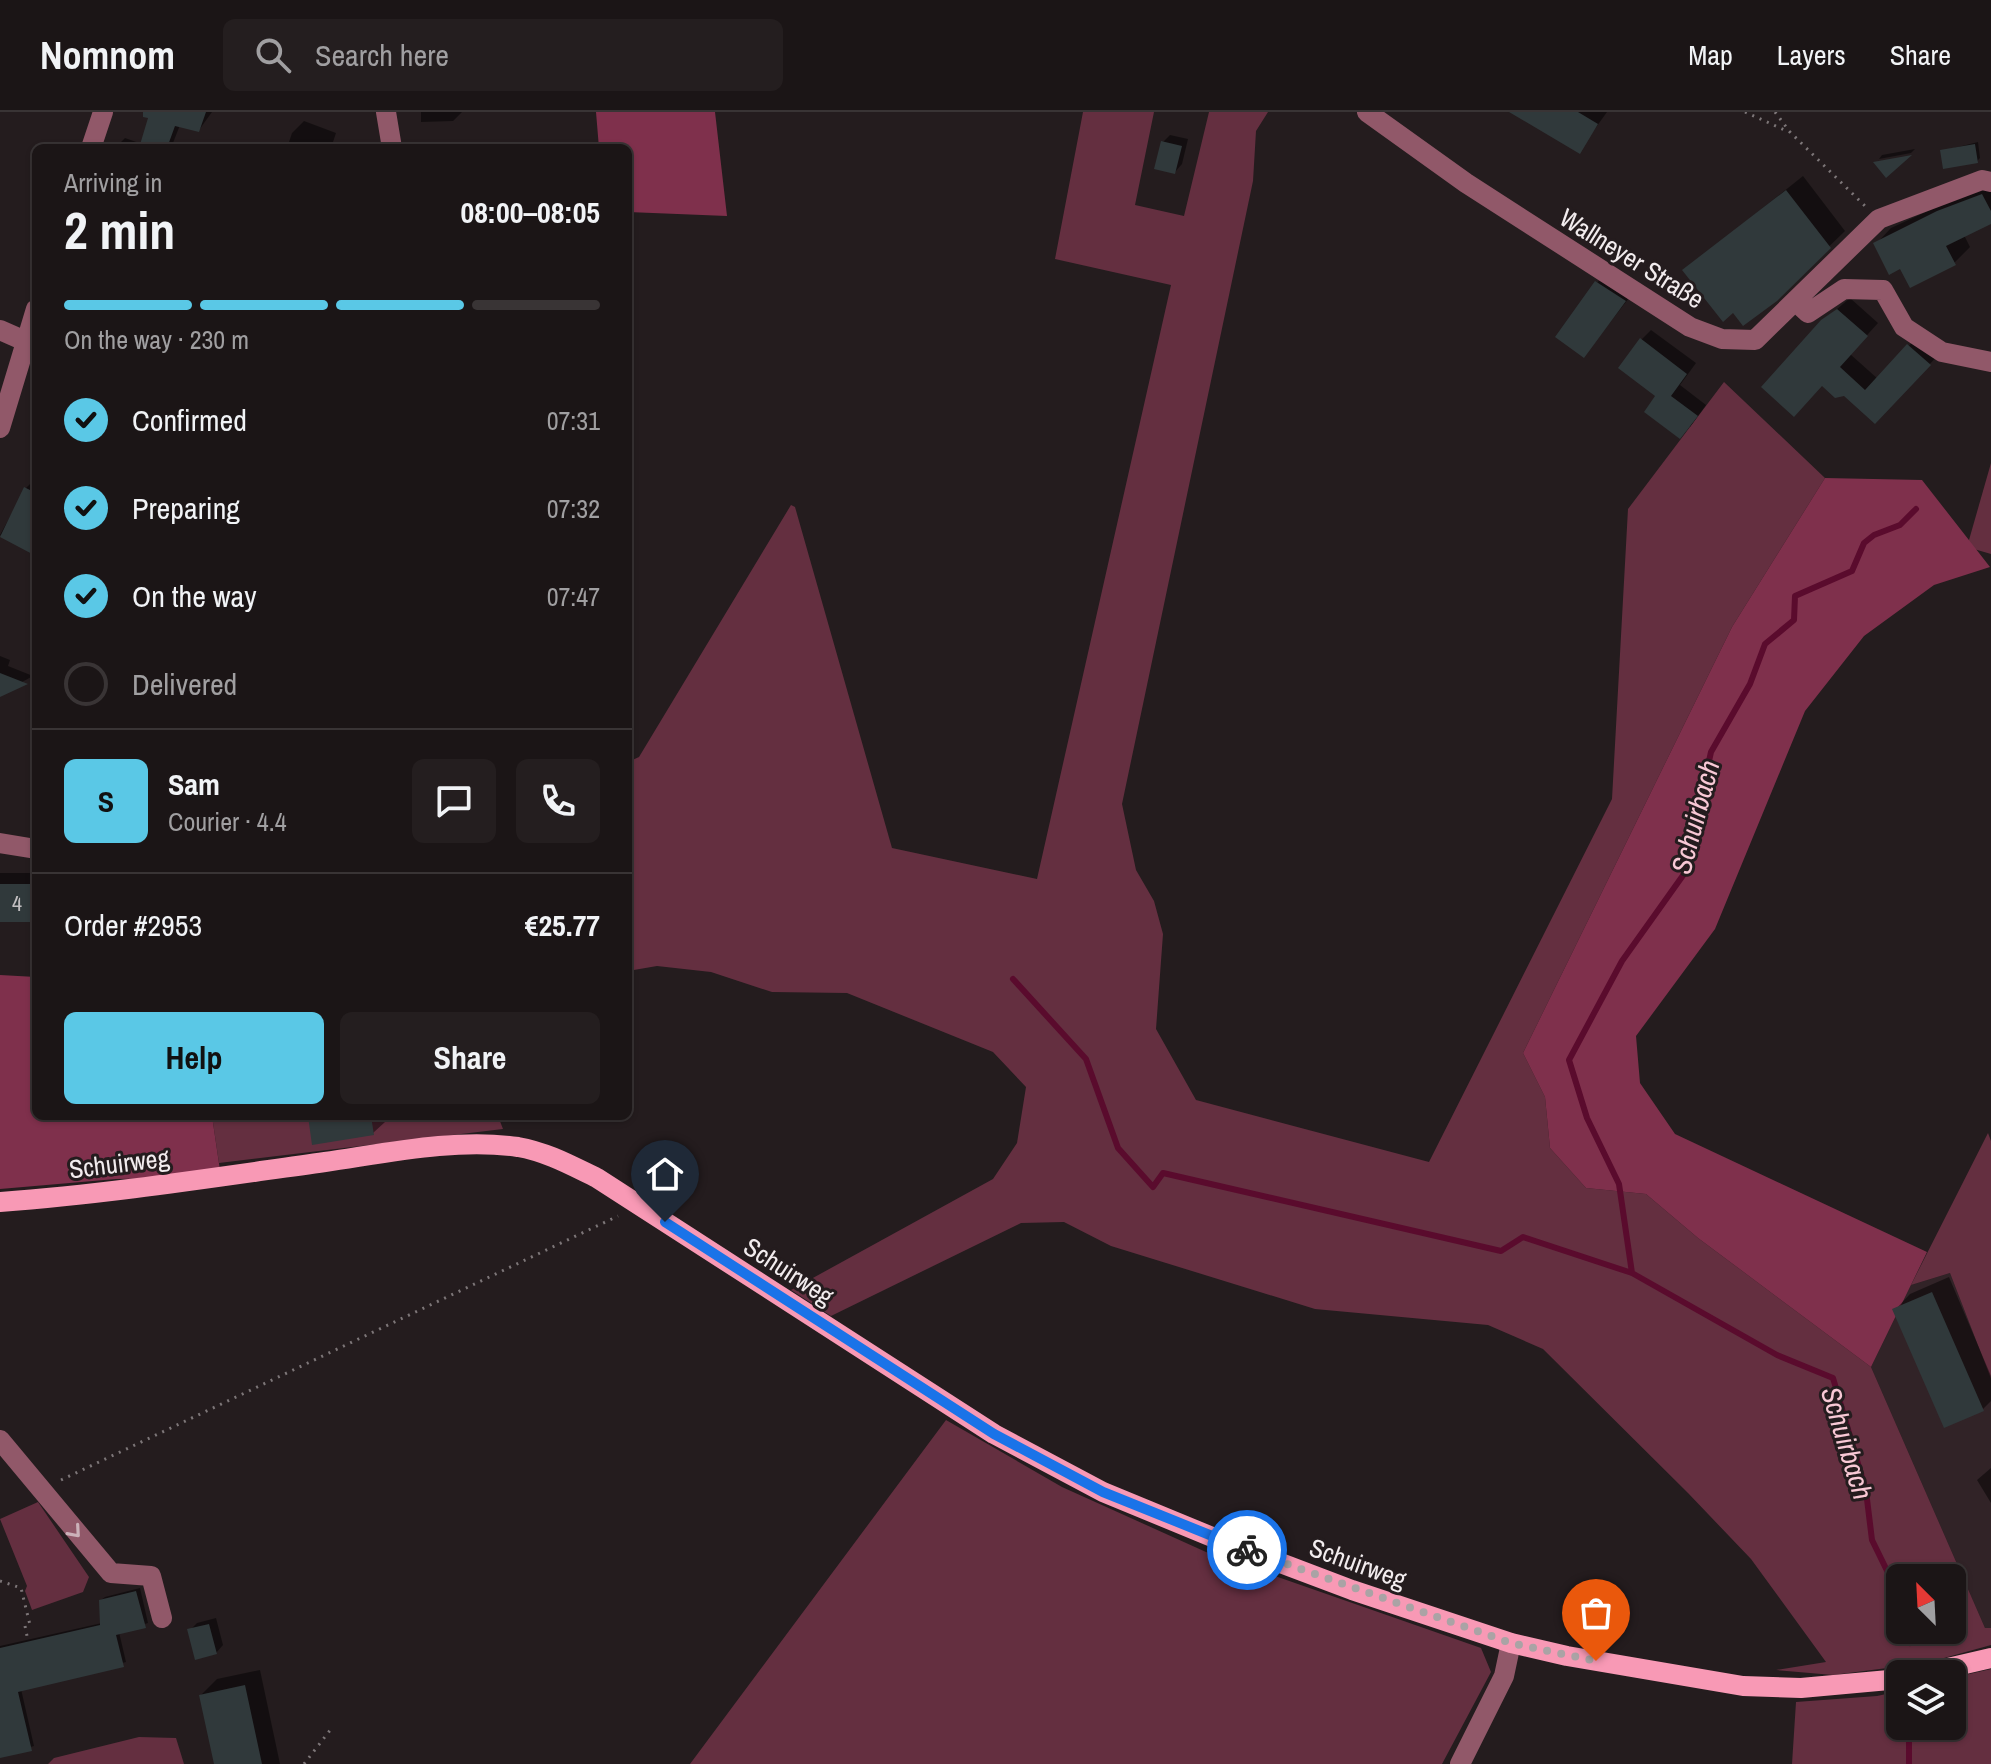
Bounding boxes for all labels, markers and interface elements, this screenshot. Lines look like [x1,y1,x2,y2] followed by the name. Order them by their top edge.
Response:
[223,19,783,91] search box
[40,30,175,81] text: Nomnom
[251,33,295,77] icon: search
[315,35,449,75] text: Search here
[1688,36,1733,74] text: Map
[1777,36,1846,74] text: Layers
[1890,36,1951,74] text: Share
[64,165,162,200] text: Arriving in
[461,192,600,232] text: 08:00–08:05
[64,195,175,265] text: 2 min
[1553,200,1711,316] street label: Wallneyer Straße
[64,322,249,357] text: On the way · 230 m
[64,398,108,442] icon: check
[132,400,247,440] text: Confirmed
[547,403,600,438] text: 07:31
[64,486,108,530] icon: check
[132,488,240,528] text: Preparing
[547,491,600,526] text: 07:32
[64,574,108,618] icon: check
[132,576,256,616] text: On the way
[547,579,600,614] text: 07:47
[132,664,237,704] text: Delivered
[1662,756,1728,878] water label: Schuirbach
[412,759,496,843] button: chat
[516,759,600,843] button: phone
[168,764,220,804] text: Sam
[98,781,114,821] text: S
[168,804,287,839] text: Courier · 4.4
[12,888,22,918] house number: 4
[64,905,202,945] text: Order #2953
[525,905,600,945] text: €25.77
[64,1012,324,1104] button: Help
[340,1012,600,1104] button: Share
[67,1139,171,1187] street label: Schuirweg
[631,1140,699,1222] pin
[643,1152,687,1196] icon: home
[737,1229,841,1313] street label: Schuirweg
[1812,1382,1882,1504] water label: Schuirbach
[1207,1510,1287,1590] courier
[65,1522,80,1537] one-way arrow
[1225,1528,1269,1572] icon: bike
[1305,1529,1411,1597] street label: Schuirweg
[1886,1564,1966,1644] north arrow
[1886,1564,1966,1740] map controls
[1562,1579,1630,1661] pin
[1574,1591,1618,1635] icon: bag
[1886,1660,1966,1740] button: layers

